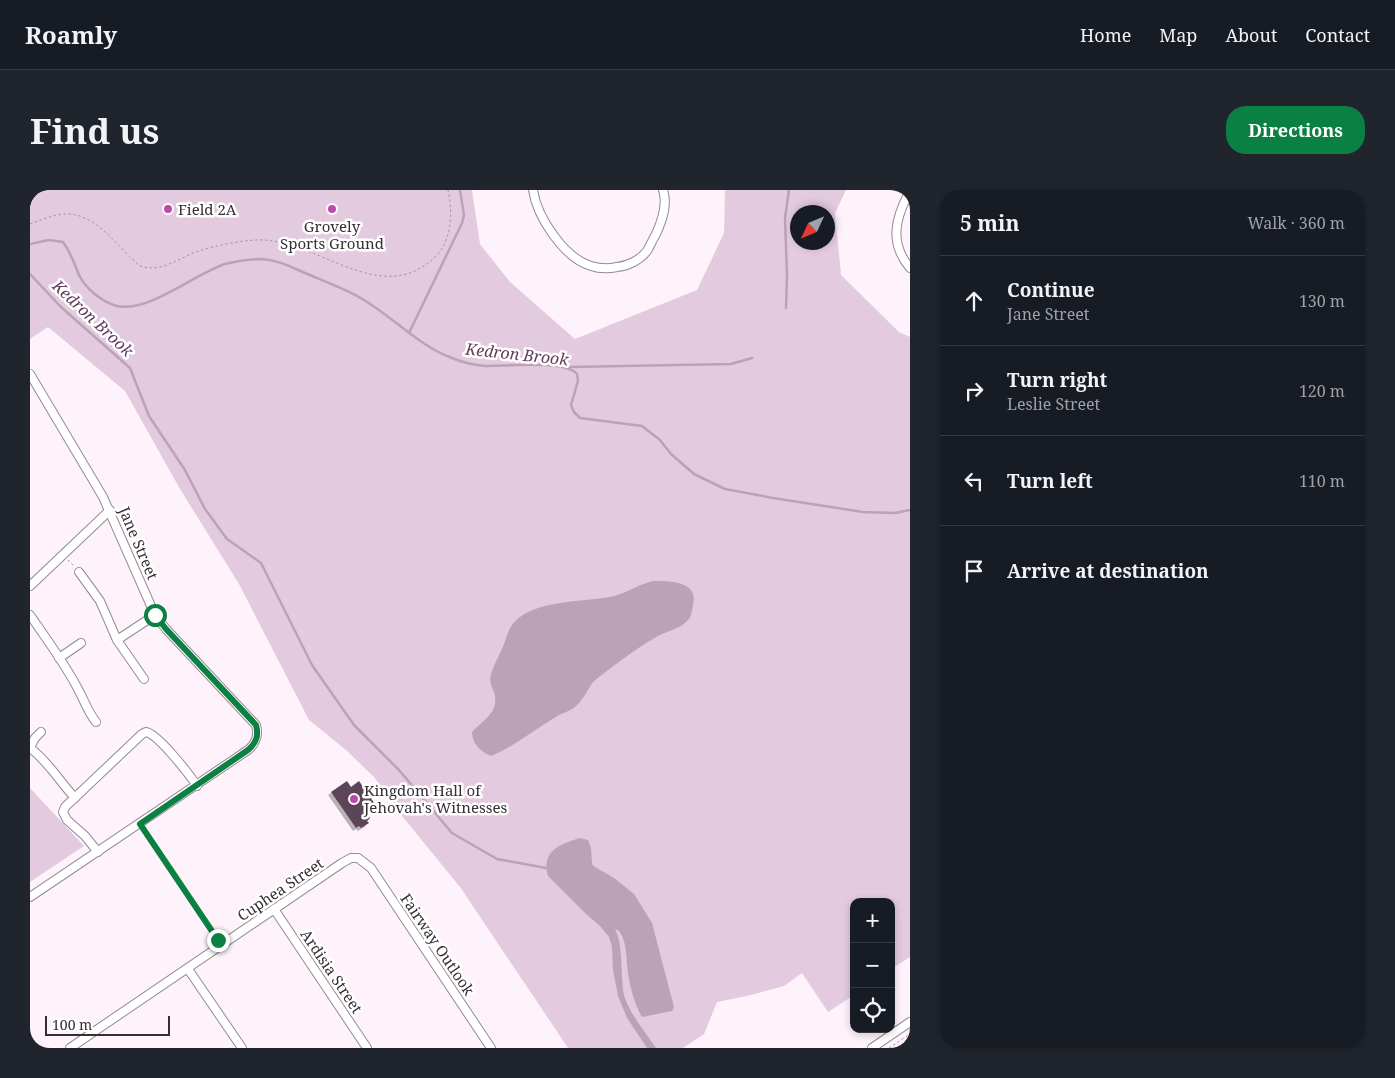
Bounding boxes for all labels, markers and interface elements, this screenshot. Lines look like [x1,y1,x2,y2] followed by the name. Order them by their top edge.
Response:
[25,18,117,51] text: Roamly
[1080,23,1131,47] text: Home
[1159,23,1197,47] text: Map
[1225,23,1277,47] text: About
[1305,23,1370,47] text: Contact
[1226,106,1365,154] button: Directions
[30,107,159,154] text: Find us
[178,199,237,219] place label: Field 2A
[162,203,174,215] marker: Field 2A
[326,203,338,215] marker: Grovely Sports Ground
[790,205,835,250] north arrow
[960,209,1019,237] text: 5 min
[1248,212,1345,234] text: Walk · 360 m
[280,216,384,253] place label: Grovely Sports Ground
[47,274,139,362] water label: Kedron Brook
[1007,277,1095,303] text: Continue
[960,287,988,315] icon: ahead
[1299,290,1345,312] text: 130 m
[1007,303,1089,325] text: Jane Street
[464,338,570,370] water label: Kedron Brook
[1007,367,1107,393] text: Turn right
[960,377,988,405] icon: right
[1299,380,1345,402] text: 120 m
[1007,393,1100,415] text: Leslie Street
[960,467,988,495] icon: left
[1007,468,1093,494] text: Turn left
[1299,470,1345,492] text: 110 m
[114,503,163,582] street label: Jane Street
[960,557,988,585] icon: arrive
[1007,558,1209,584] text: Arrive at destination
[144,604,167,627] route start
[363,780,508,817] place label: Kingdom Hall of Jehovah's Witnesses
[348,793,360,805] marker: Kingdom Hall of Jehovah's Witnesses
[233,853,327,925] street label: Cuphea Street
[397,889,480,999] street label: Fairway Outlook
[850,898,895,1033] map controls
[850,898,895,943] button: +
[296,925,368,1017] street label: Ardisia Street
[207,929,230,952] route end
[850,943,895,988] button: −
[850,988,895,1033] button: locate
[45,1013,170,1036] scale bar
[52,1015,92,1034] text: 100 m

